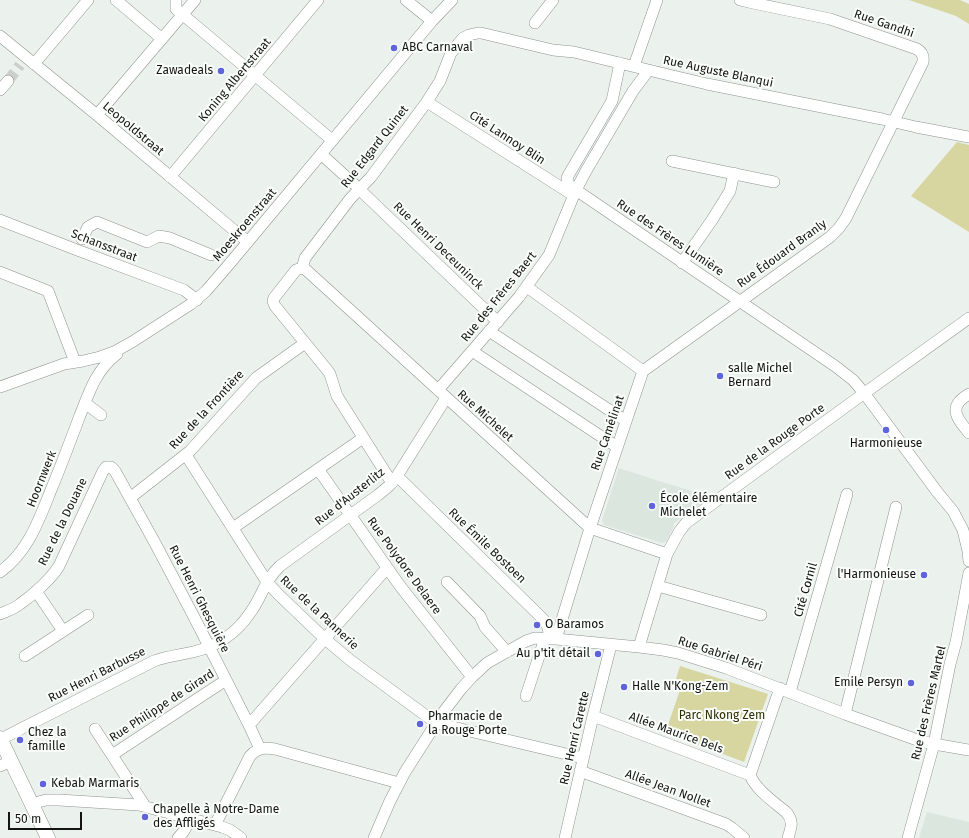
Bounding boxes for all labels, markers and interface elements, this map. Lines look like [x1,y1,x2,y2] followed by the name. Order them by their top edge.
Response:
[852,7,916,41] street label: Rue Gandhi
[196,35,274,125] street label: Koning Albertstraat
[402,41,473,55] place label: ABC Carnaval
[389,43,399,53] marker: ABC Carnaval
[662,53,774,91] street label: Rue Auguste Blanqui
[156,64,213,78] place label: Zawadeals
[216,66,226,76] marker: Zawadeals
[99,99,167,159] street label: Leopoldstraat
[338,103,412,191] street label: Rue Edgard Quinet
[466,108,548,168] street label: Cité Lannoy Blin
[210,186,280,264] street label: Moeskroenstraat
[614,197,726,279] street label: Rue des Frères Lumière
[390,199,486,293] street label: Rue Henri Deceuninck
[735,217,829,291] street label: Rue Édouard Branly
[69,227,139,265] street label: Schansstraat
[458,249,540,345] street label: Rue des Frères Baert
[728,362,792,390] place label: salle Michel Bernard
[167,367,247,453] street label: Rue de la Frontière
[715,371,725,381] marker: salle Michel Bernard
[454,387,516,445] street label: Rue Michelet
[588,393,628,473] street label: Rue Camélinat
[722,401,828,483] street label: Rue de la Rouge Porte
[881,425,891,435] marker: Harmonieuse
[850,437,922,451] place label: Harmonieuse
[24,449,60,509] street label: Hoornwerk
[312,465,388,529] street label: Rue d'Austerlitz
[36,476,90,568] street label: Rue de la Douane
[660,492,757,520] place label: École élémentaire Michelet
[647,501,657,511] marker: École élémentaire Michelet
[445,505,529,587] street label: Rue Émile Bostoen
[364,515,444,617] street label: Rue Polydore Delaere
[166,543,232,655] street label: Rue Henri Ghesquière
[791,561,821,619] street label: Cité Cornil
[837,568,916,582] place label: l'Harmonieuse
[919,570,929,580] marker: l'Harmonieuse
[277,573,361,653] street label: Rue de la Pannerie
[545,618,604,632] place label: O Baramos
[532,620,542,630] marker: O Baramos
[676,634,764,674] street label: Rue Gabriel Péri
[46,644,148,706] street label: Rue Henri Barbusse
[909,644,949,762] street label: Rue des Frères Martel
[517,647,590,661] place label: Au p'tit détail
[593,649,603,659] marker: Au p'tit détail
[107,667,217,745] street label: Rue Philippe de Girard
[834,676,903,690] place label: Emile Persyn
[906,678,916,688] marker: Emile Persyn
[632,680,728,694] place label: Halle N'Kong-Zem
[619,682,629,692] marker: Halle N'Kong-Zem
[557,690,593,786] street label: Rue Henri Carette
[627,709,725,757] street label: Allée Maurice Bels
[679,709,765,723] park label: Parc Nkong Zem
[428,710,507,738] place label: Pharmacie de la Rouge Porte
[415,719,425,729] marker: Pharmacie de la Rouge Porte
[28,726,66,754] place label: Chez la famille
[15,735,25,745] marker: Chez la famille
[623,767,713,811] street label: Allée Jean Nollet
[51,777,139,791] place label: Kebab Marmaris
[38,779,48,789] marker: Kebab Marmaris
[153,803,279,831] place label: Chapelle à Notre-Dame des Affligés
[10,804,84,830] scale bar
[15,812,41,826] text: 50 m
[140,812,150,822] marker: Chapelle à Notre-Dame des Affligés

